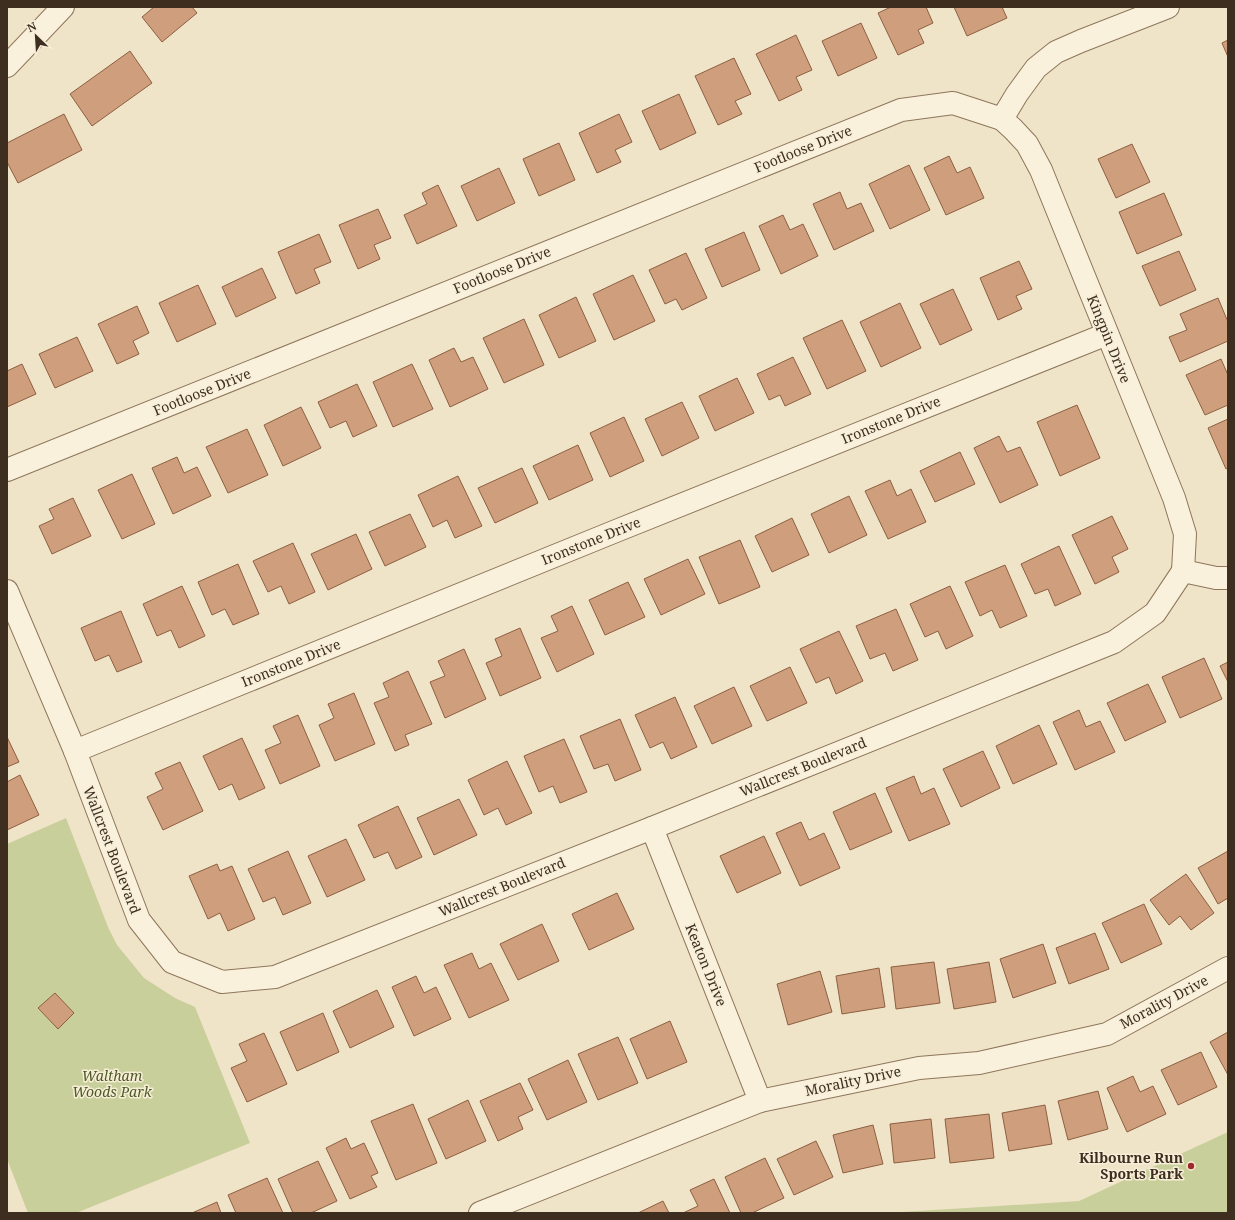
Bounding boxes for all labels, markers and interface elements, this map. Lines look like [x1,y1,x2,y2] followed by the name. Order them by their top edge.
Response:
[16,16,56,56] north arrow
[24,18,39,35] text: N
[751,120,854,177] street label: Footloose Drive
[450,241,553,298] street label: Footloose Drive
[1083,292,1136,386] street label: Kingpin Drive
[150,363,253,420] street label: Footloose Drive
[838,391,943,448] street label: Ironstone Drive
[538,512,643,569] street label: Ironstone Drive
[238,634,343,691] street label: Ironstone Drive
[737,732,869,801] street label: Wallcrest Boulevard
[79,783,146,917] street label: Wallcrest Boulevard
[436,852,568,921] street label: Wallcrest Boulevard
[681,921,732,1009] street label: Keaton Drive
[1116,970,1211,1033] street label: Morality Drive
[803,1061,903,1100] street label: Morality Drive
[72,1066,153,1101] park label: Waltham Woods Park
[1079,1148,1183,1183] place label: Kilbourne Run Sports Park
[1186,1161,1196,1171] marker: Kilbourne Run Sports Park

